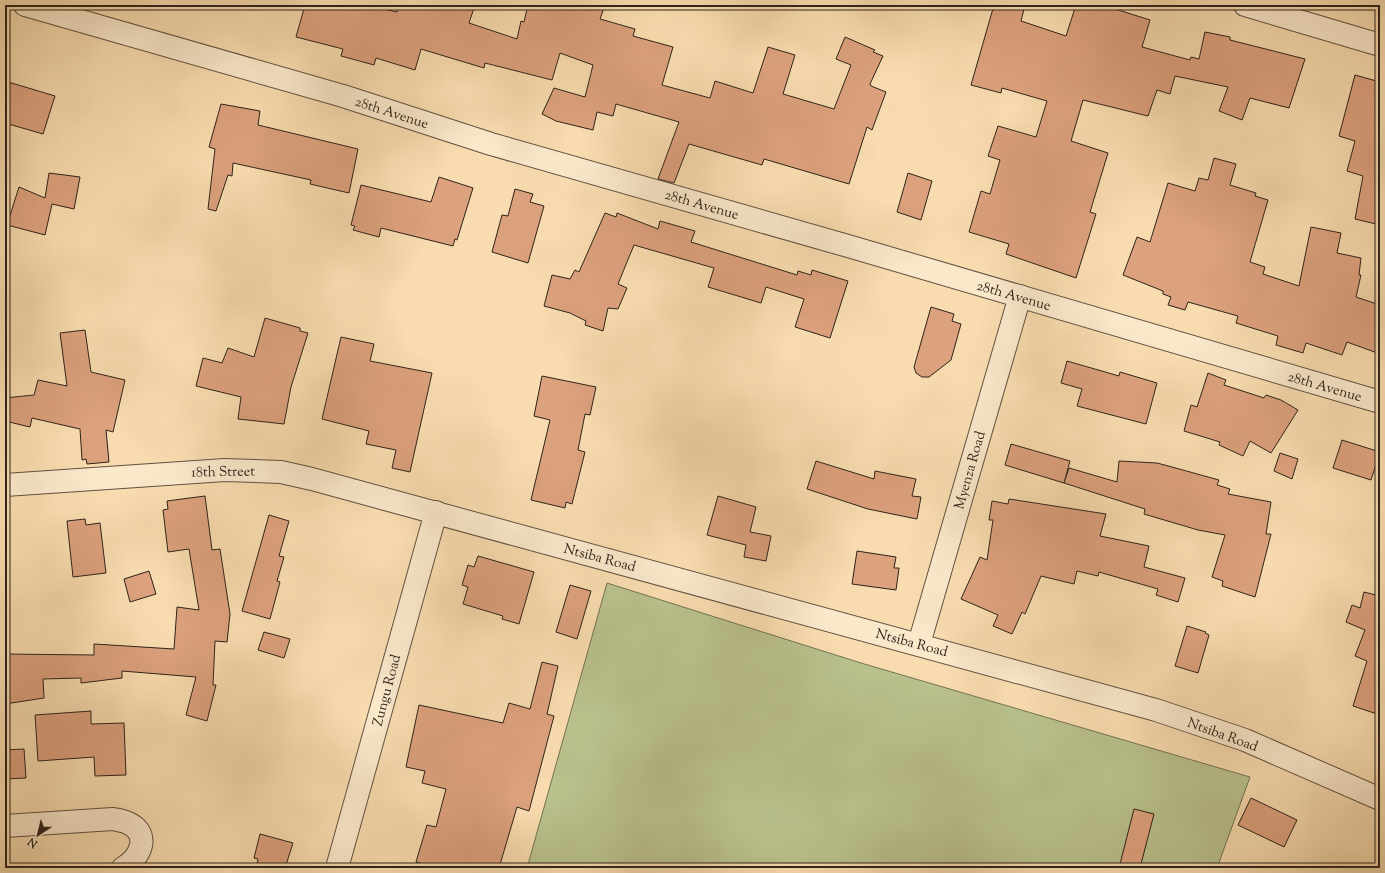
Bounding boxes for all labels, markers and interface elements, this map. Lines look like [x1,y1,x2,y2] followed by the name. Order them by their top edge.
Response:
[352,93,431,135] street label: 28th Avenue
[662,186,741,226] street label: 28th Avenue
[974,277,1053,317] street label: 28th Avenue
[1285,368,1364,408] street label: 28th Avenue
[950,429,992,512] street label: Myenza Road
[191,462,255,484] street label: 18th Street
[561,540,638,578] street label: Ntsiba Road
[873,625,950,663] street label: Ntsiba Road
[369,652,407,729] street label: Zungu Road
[1184,714,1260,758] street label: Ntsiba Road
[18,815,58,855] north arrow
[24,833,42,852] text: N

